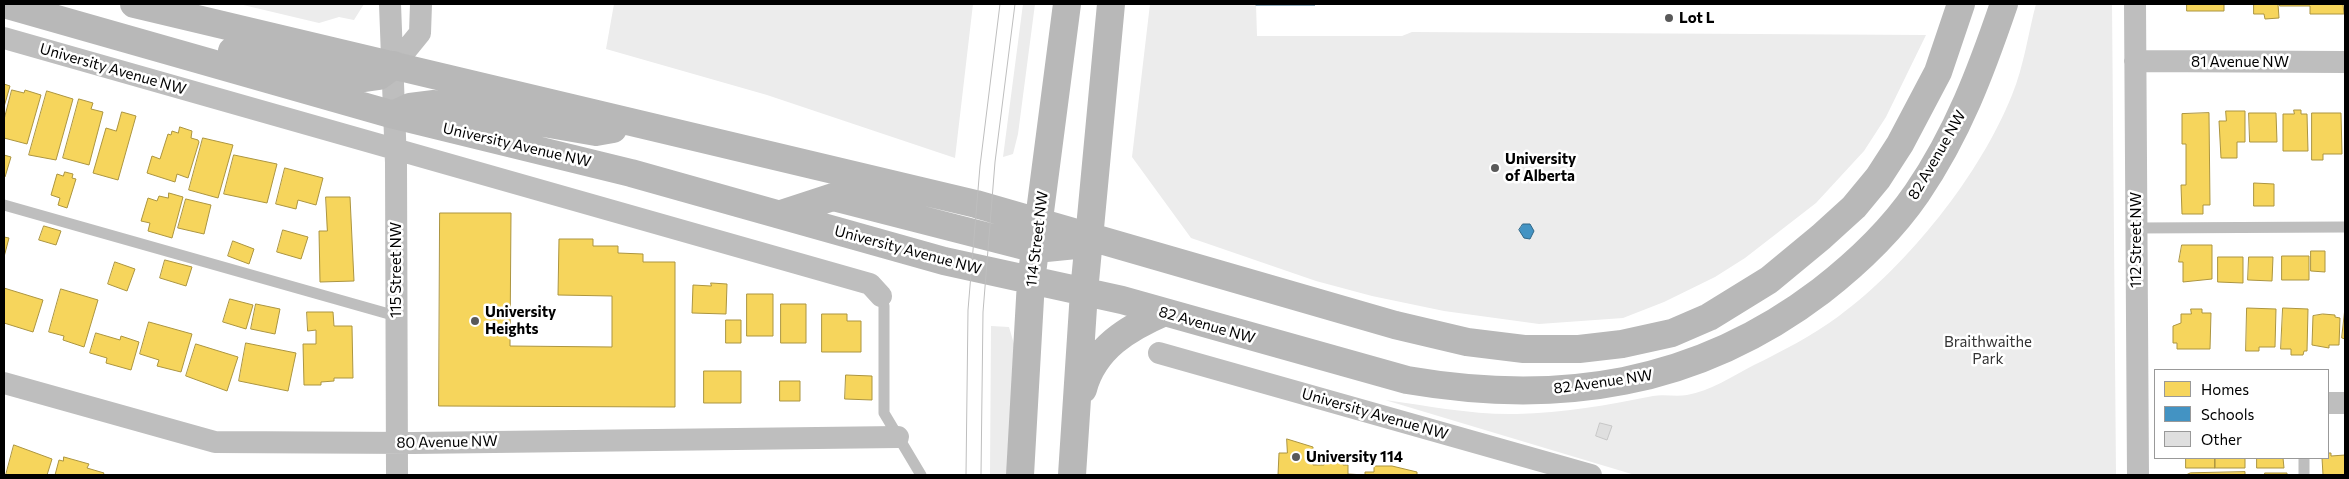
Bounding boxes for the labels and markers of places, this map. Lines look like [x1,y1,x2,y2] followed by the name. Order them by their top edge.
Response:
[1679,9,1715,27] place label: Lot L
[1663,12,1675,24] marker: Lot L
[1505,150,1576,185] place label: University of Alberta
[1489,162,1501,174] marker: University of Alberta
[485,303,556,338] place label: University Heights
[469,315,481,327] marker: University Heights
[1306,448,1403,466] place label: University 114
[1290,451,1302,463] marker: University 114

